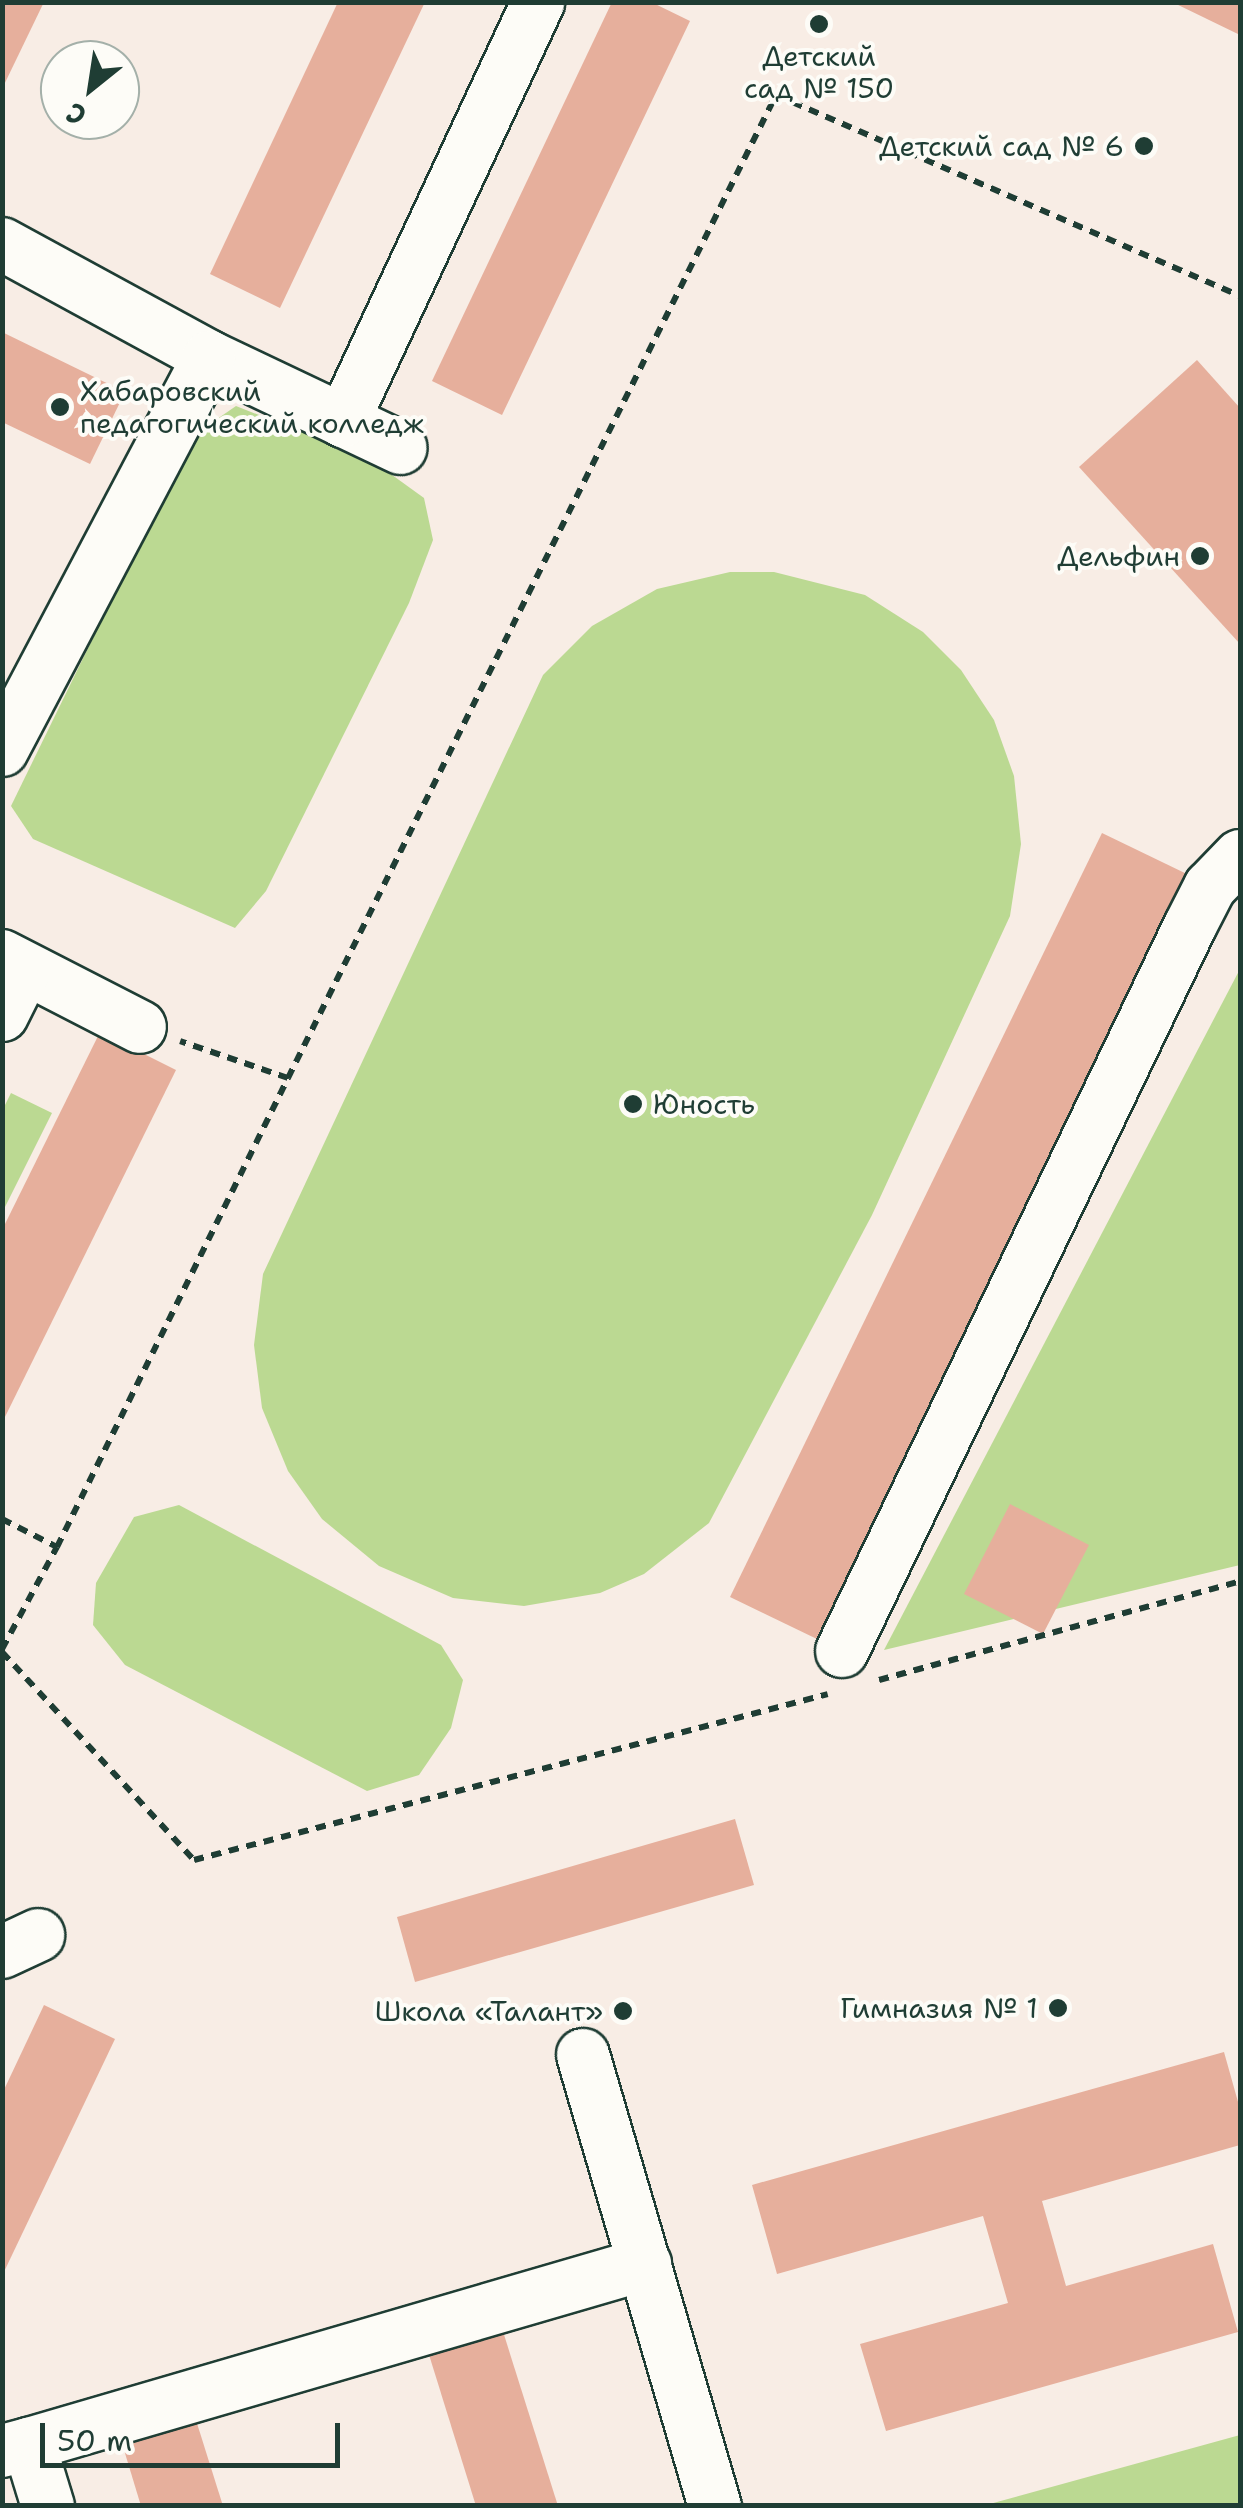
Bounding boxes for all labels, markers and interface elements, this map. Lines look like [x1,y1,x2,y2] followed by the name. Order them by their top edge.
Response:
[808,13,830,35] marker: Детский сад № 150
[744,39,894,105] place label: Детский сад № 150
[40,40,140,140] north arrow
[59,93,93,135] text: С
[879,129,1124,163] place label: Детский сад № 6
[1133,135,1155,157] marker: Детский сад № 6
[80,374,424,440] place label: Хабаровский педагогический колледж
[49,396,71,418] marker: Хабаровский педагогический колледж
[1057,539,1180,573] place label: Дельфин
[1189,545,1211,567] marker: Дельфин
[653,1087,755,1121] place label: Юность
[622,1093,644,1115] marker: Юность
[840,1991,1038,2025] place label: Гимназия № 1
[375,1994,603,2028] place label: Школа «Талант»
[1047,1997,1069,2019] marker: Гимназия № 1
[612,2000,634,2022] marker: Школа «Талант»
[45,2403,345,2465] scale bar
[57,2420,132,2461] text: 50 m

